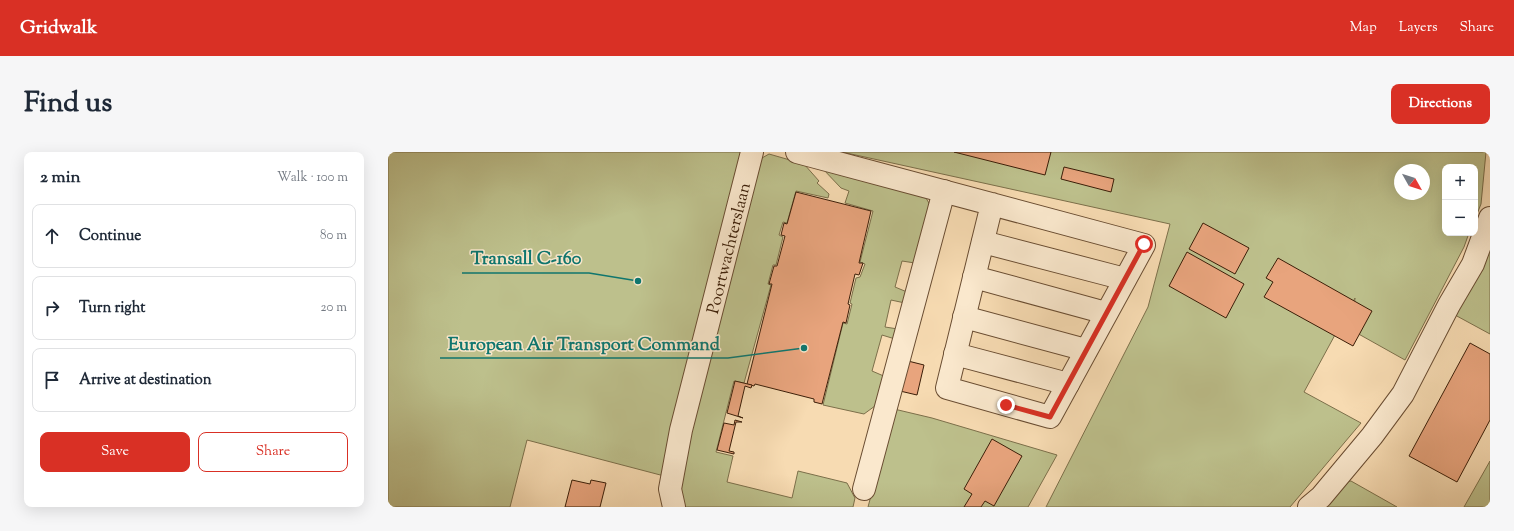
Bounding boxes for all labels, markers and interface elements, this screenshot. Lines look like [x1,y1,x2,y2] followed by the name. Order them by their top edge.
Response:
[20,15,97,42] text: Gridwalk
[1350,18,1377,38] text: Map
[1399,18,1437,38] text: Layers
[1459,18,1494,38] text: Share
[24,84,112,124] text: Find us
[1391,84,1490,124] button: Directions
[1394,164,1430,200] north arrow
[1442,164,1478,236] map controls
[1442,164,1478,200] button: +
[40,166,81,190] text: 2 min
[277,169,348,187] text: Walk · 100 m
[702,180,758,317] street label: Poortwachterslaan
[1442,200,1478,236] button: −
[41,225,63,247] icon: ahead
[79,226,141,247] text: Continue
[320,227,347,245] text: 80 m
[1135,235,1153,253] route start
[462,243,589,273] callout: Transall C-160
[471,247,582,273] text: Transall C-160
[41,297,63,319] icon: right
[79,298,145,319] text: Turn right
[321,299,347,317] text: 20 m
[440,328,728,358] callout: European Air Transport Command
[448,333,721,359] text: European Air Transport Command
[41,369,63,391] icon: arrive
[79,370,212,391] text: Arrive at destination
[997,396,1015,414] route end
[40,432,190,472] button: Save
[198,432,348,472] button: Share

